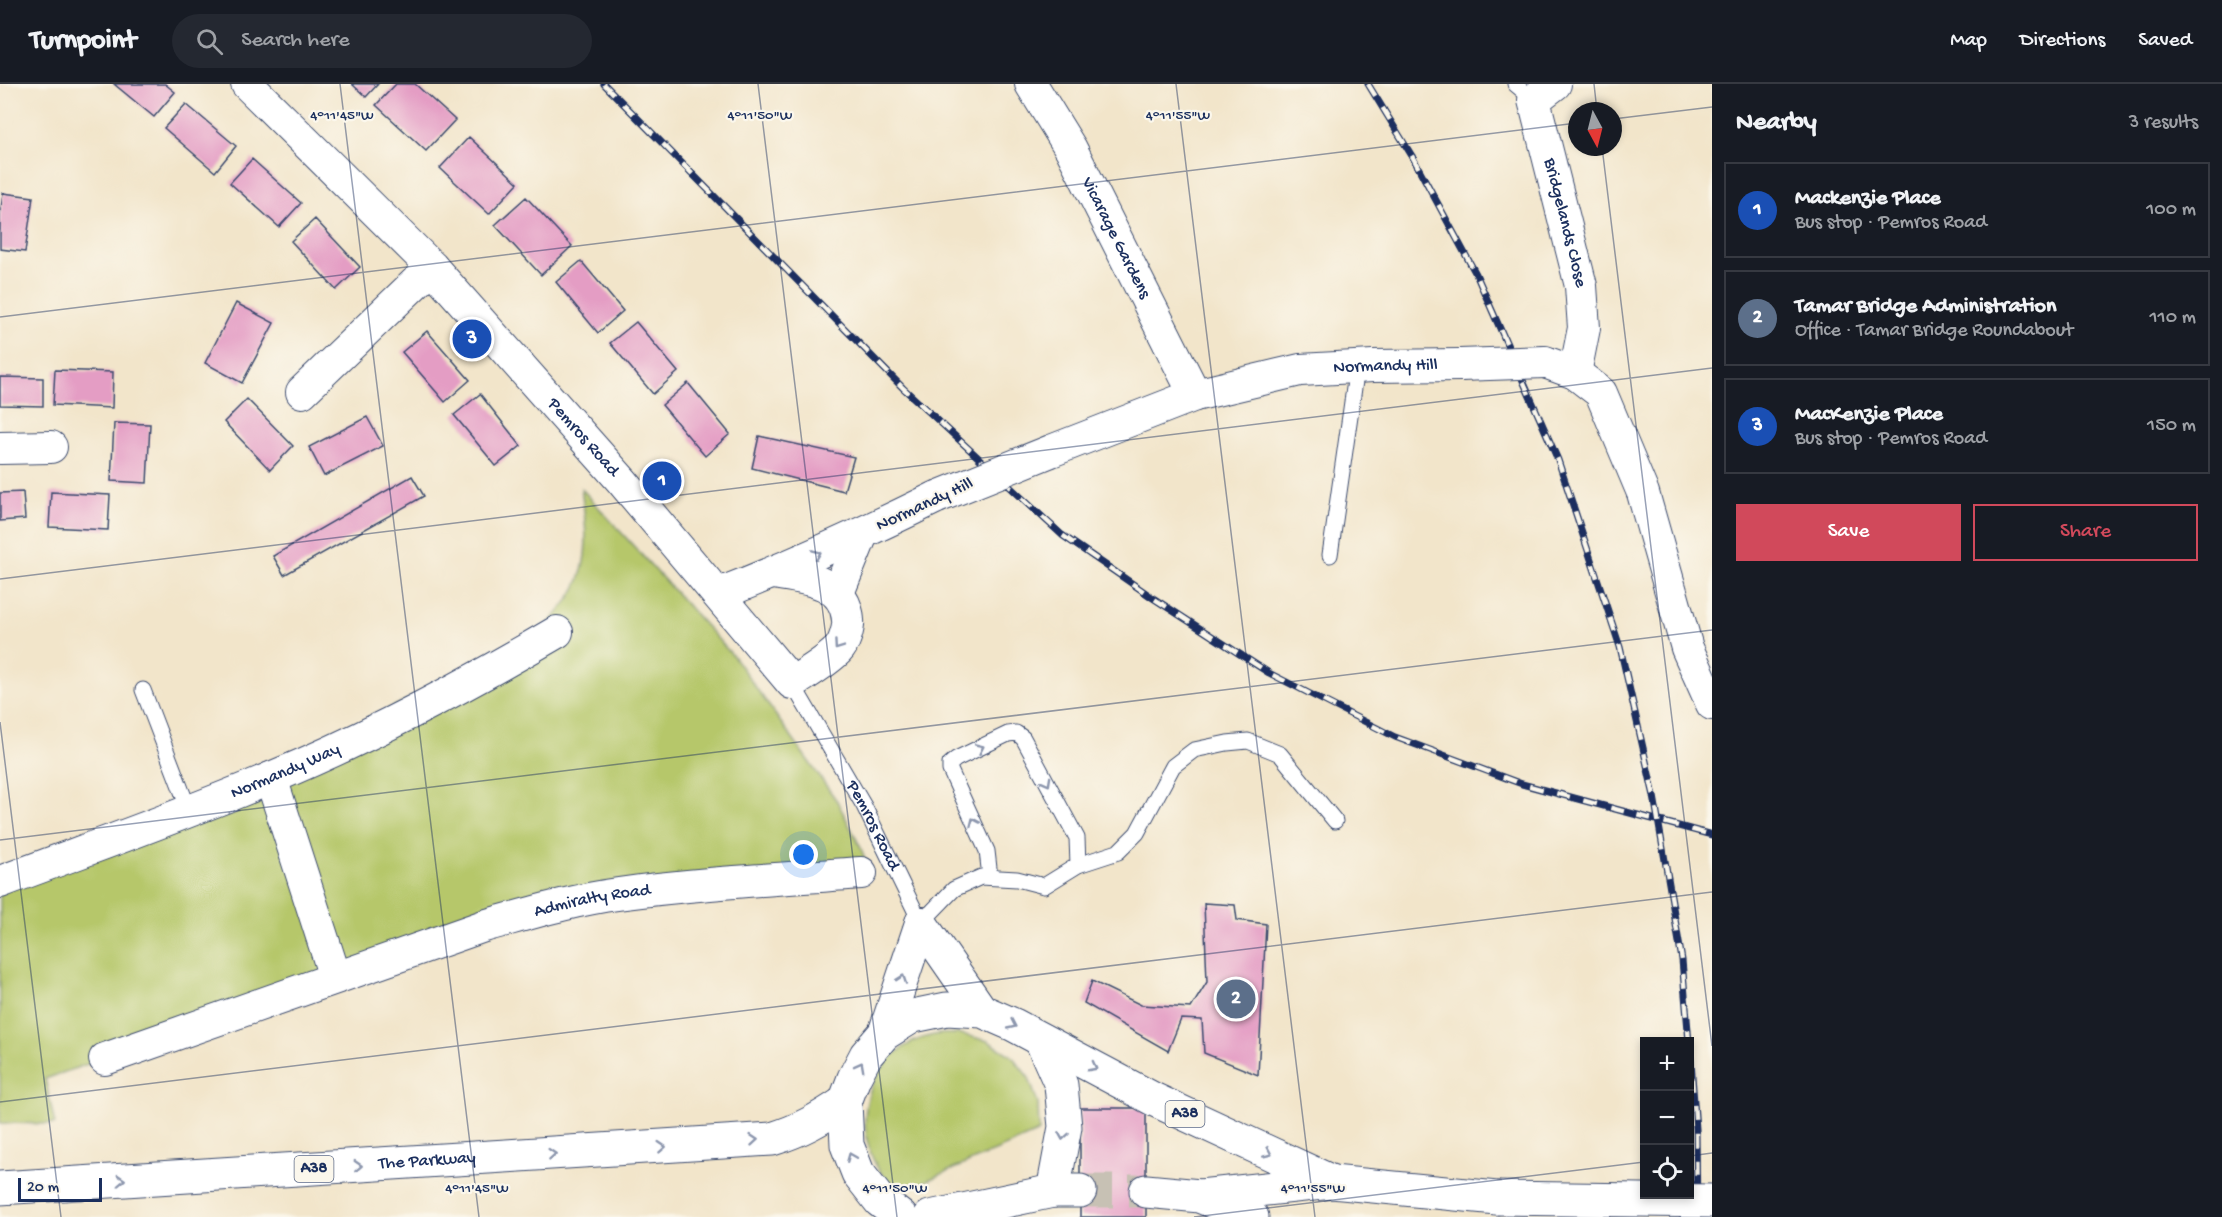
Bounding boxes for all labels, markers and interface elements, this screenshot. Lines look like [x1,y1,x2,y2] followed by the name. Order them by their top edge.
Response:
[172,14,592,68] search box
[30,25,136,58] text: Turnpoint
[193,25,226,58] icon: search
[241,28,350,54] text: Search here
[1950,29,1987,54] text: Map
[2020,29,2105,54] text: Directions
[2138,29,2192,54] text: Saved
[1568,102,1622,156] north arrow
[310,107,374,125] text: 4°11'45"W
[727,107,793,125] text: 4°11'50"W
[1146,107,1211,125] text: 4°11'55"W
[1736,108,1817,139] text: Nearby
[2129,112,2198,135] text: 3 results
[1538,155,1592,290] street label: Bridgelands Close
[1076,173,1156,303] street label: Vicarage Gardens
[1795,186,1941,212] text: Mackenzie Place
[1753,199,1762,222] text: 1
[2146,199,2196,222] text: 100 m
[1795,212,1987,235] text: Bus stop · Pemros Road
[1795,294,2056,320] text: Tamar Bridge Administration
[1753,307,1762,330] text: 2
[2150,307,2196,330] text: 110 m
[452,316,492,362] pin: 3
[1795,320,2073,343] text: Office · Tamar Bridge Roundabout
[1333,355,1438,379] street label: Normandy Hill
[542,393,625,482] street label: Pemros Road
[1795,402,1943,428] text: MacKenzie Place
[1752,415,1763,438] text: 3
[2147,415,2196,438] text: 150 m
[1795,428,1987,451] text: Bus stop · Pemros Road
[642,458,682,504] pin: 1
[873,473,977,537] street label: Normandy Hill
[1736,504,1961,561] button: Save
[1973,504,2198,561] button: Share
[811,549,822,561] one-way arrow
[834,639,845,650] one-way arrow
[228,739,343,804] street label: Normandy Way
[973,743,984,755] one-way arrow
[841,776,905,875] street label: Pemros Road
[1040,776,1051,786] one-way arrow
[969,818,981,829] one-way arrow
[789,840,818,869] your location
[532,879,653,922] street label: Admiralty Road
[895,974,908,985] one-way arrow
[1216,976,1256,1022] pin: 2
[1005,1017,1016,1029] one-way arrow
[1640,1037,1694,1199] map controls
[1640,1037,1694,1091] button: +
[1086,1060,1097,1071] one-way arrow
[853,1061,864,1072] one-way arrow
[1640,1091,1694,1145] button: −
[1166,1101,1204,1127] road number: A38
[1058,1131,1070,1140] one-way arrow
[749,1134,758,1147] one-way arrow
[657,1141,666,1154] one-way arrow
[1261,1145,1272,1157] one-way arrow
[1640,1145,1694,1199] button: locate
[377,1147,477,1175] street label: The Parkway
[548,1148,557,1161] one-way arrow
[846,1152,859,1162] one-way arrow
[294,1156,334,1182] road number: A38
[353,1160,362,1173] one-way arrow
[117,1174,126,1187] one-way arrow
[18,1175,102,1202] scale bar
[27,1179,59,1198] text: 20 m
[445,1180,509,1198] text: 4°11'45"W
[862,1180,928,1198] text: 4°11'50"W
[1281,1180,1346,1198] text: 4°11'55"W

